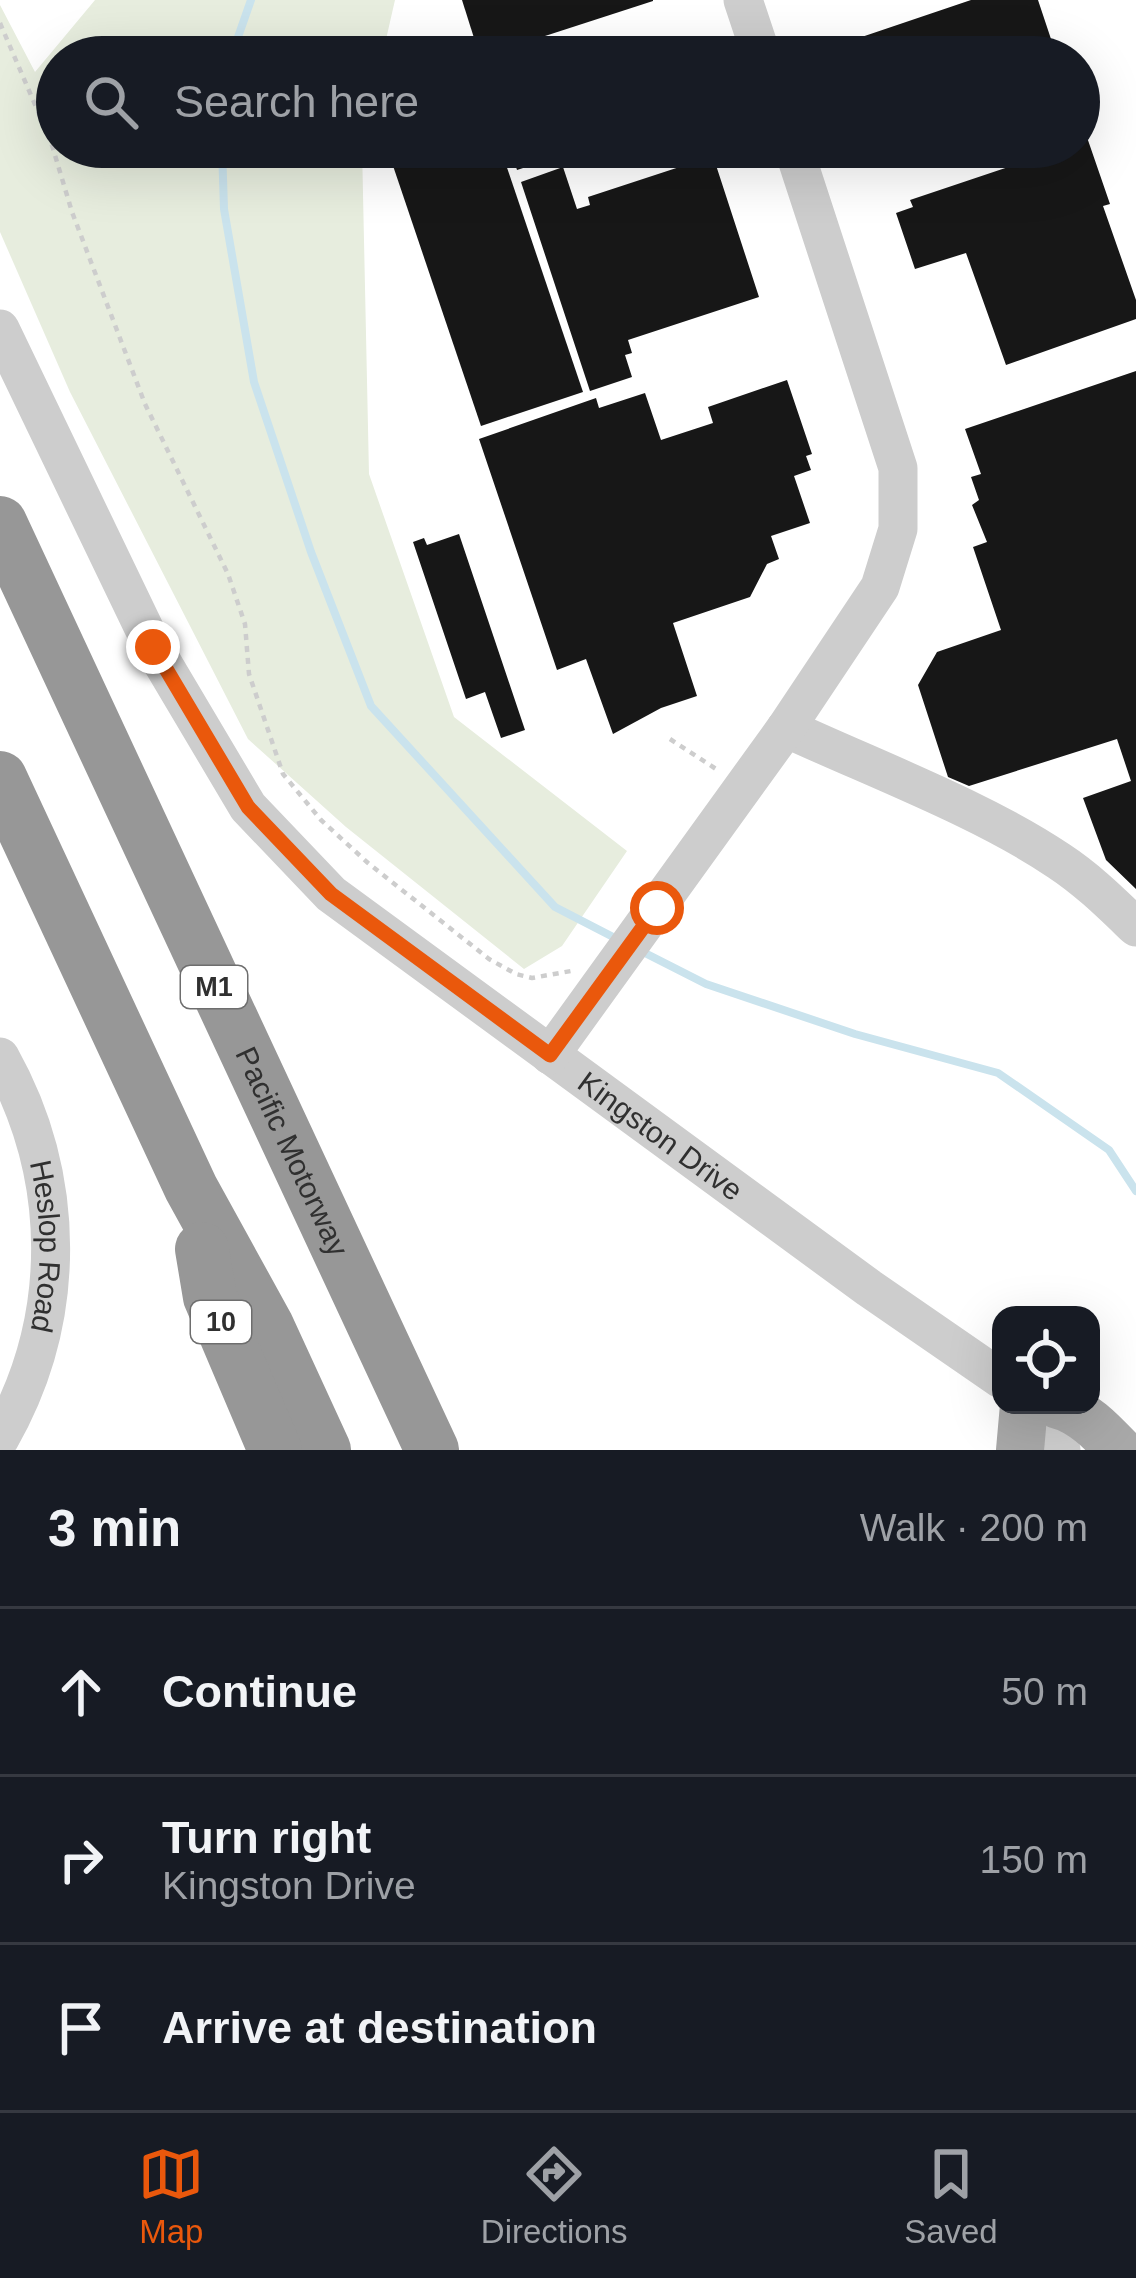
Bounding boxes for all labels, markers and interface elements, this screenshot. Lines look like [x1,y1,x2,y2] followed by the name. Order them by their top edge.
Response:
[36,36,1100,168] search box
[78,69,144,135] icon: search
[174,76,419,127] text: Search here
[126,620,180,674] route end
[630,881,684,935] route start
[181,966,247,1008] road number: M1
[230,1041,356,1261] street label: Pacific Motorway
[572,1065,749,1206] street label: Kingston Drive
[24,1157,67,1336] street label: Heslop Road
[191,1301,251,1343] road number: 10
[992,1306,1100,1414] map controls
[992,1306,1100,1414] button: locate
[48,1500,181,1557] text: 3 min
[860,1506,1088,1549] text: Walk · 200 m
[48,1659,114,1725] icon: ahead
[162,1666,357,1717] text: Continue
[1001,1670,1088,1713] text: 50 m
[162,1812,371,1863] text: Turn right
[48,1827,114,1893] icon: right
[980,1838,1088,1881] text: 150 m
[162,1864,416,1907] text: Kingston Drive
[48,1995,114,2061] icon: arrive
[162,2002,597,2053] text: Arrive at destination
[138,2141,204,2251] tab: Map
[481,2141,628,2251] tab: Directions
[904,2141,998,2251] tab: Saved

